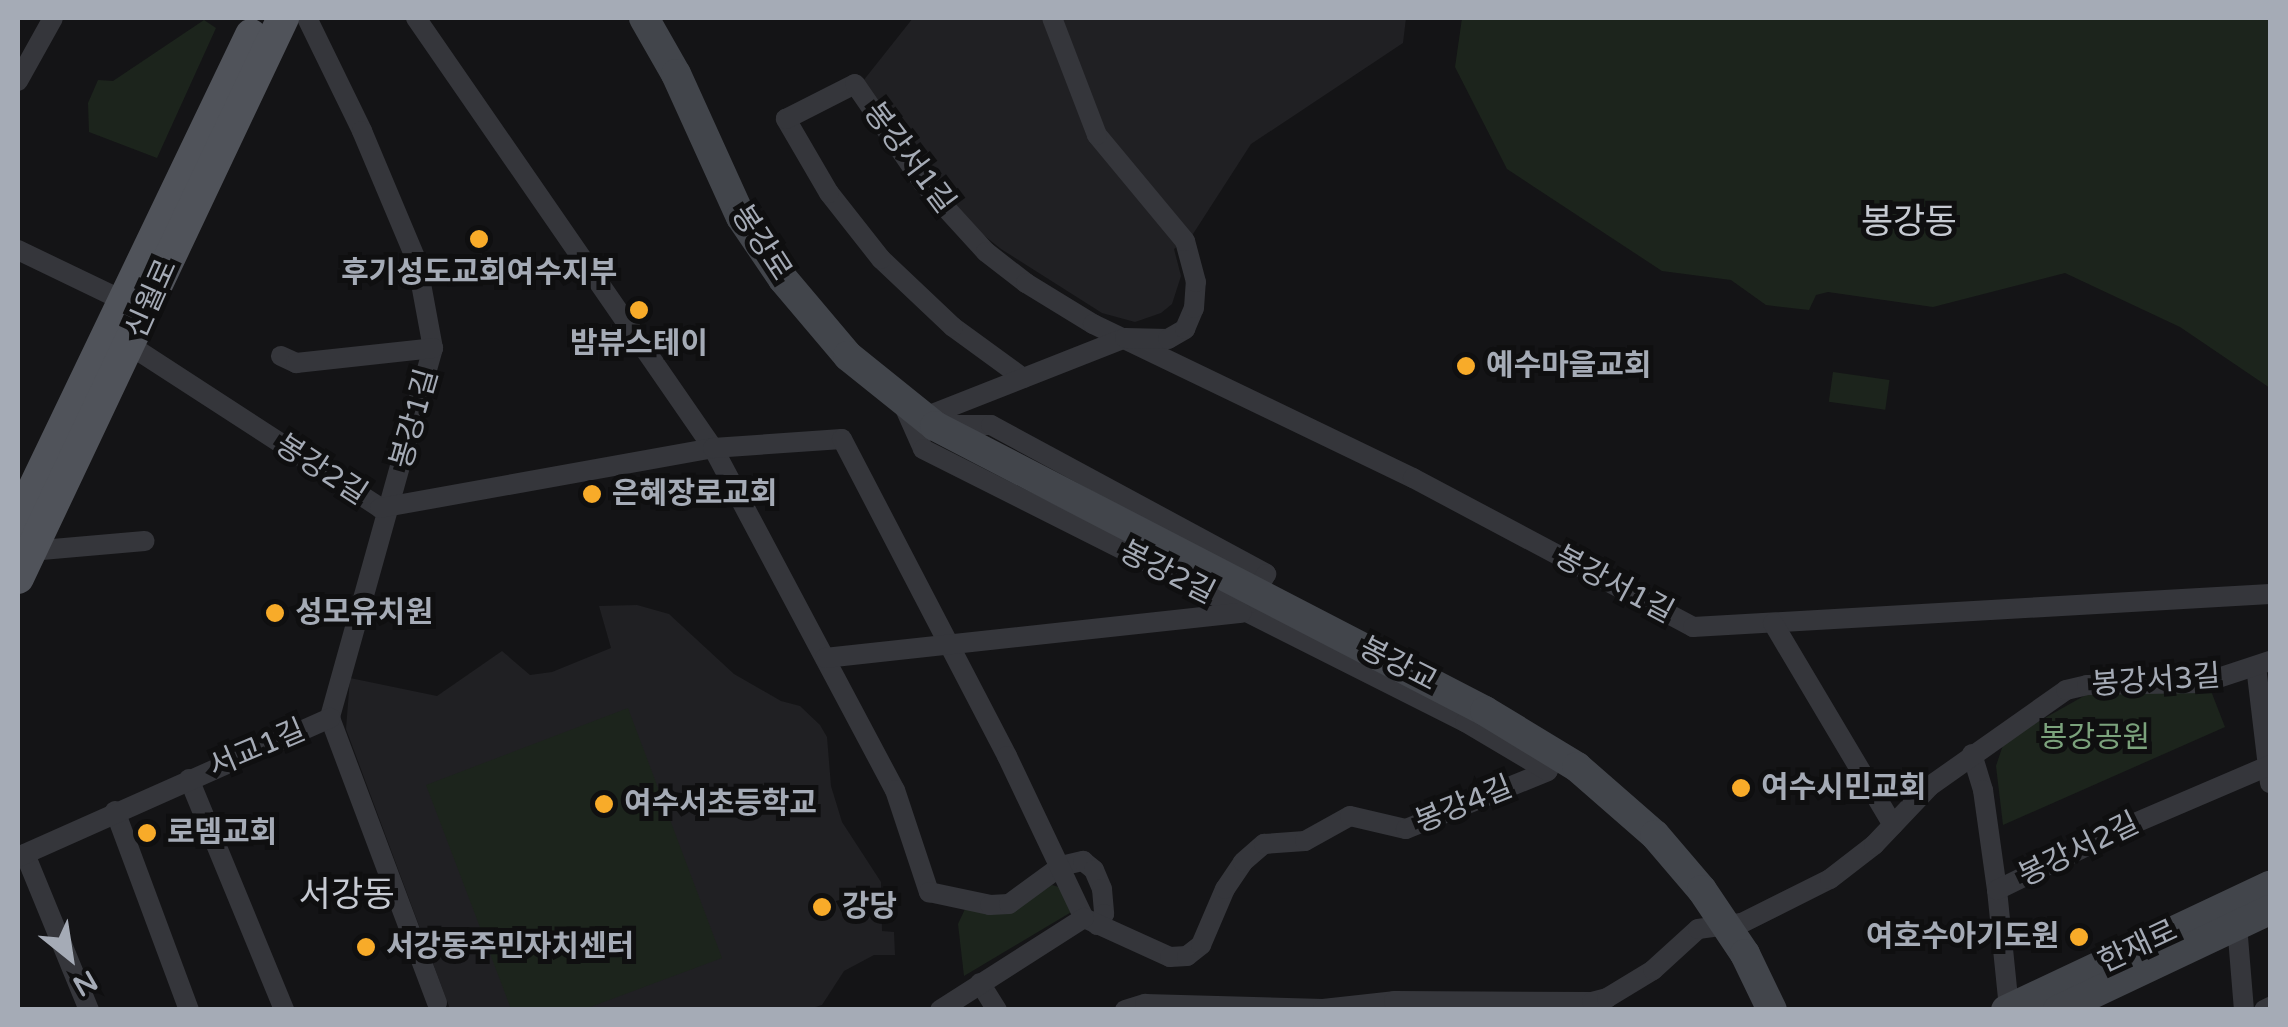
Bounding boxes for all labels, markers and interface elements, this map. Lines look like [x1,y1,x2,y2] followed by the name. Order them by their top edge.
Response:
[856,96,962,220] street label: 봉강서1길
[723,198,799,288] street label: 봉강로
[1861,201,1957,243] district label: 봉강동
[468,228,490,250] marker: 후기성도교회여수지부
[119,254,185,344] street label: 신월로
[341,255,617,291] place label: 후기성도교회여수지부
[628,299,650,321] marker: 밤뷰스테이
[570,326,708,362] place label: 밤뷰스테이
[1486,348,1652,384] place label: 예수마을교회
[1455,355,1477,377] marker: 예수마을교회
[384,365,446,473] street label: 봉강1길
[269,427,373,513] street label: 봉강2길
[612,476,778,512] place label: 은혜장로교회
[581,483,603,505] marker: 은혜장로교회
[1114,534,1220,612] street label: 봉강2길
[1548,539,1680,631] street label: 봉강서1길
[295,595,433,631] place label: 성모유치원
[264,602,286,624] marker: 성모유치원
[1353,630,1443,700] street label: 봉강교
[2090,659,2222,703] street label: 봉강서3길
[203,713,311,785] street label: 서교1길
[2040,720,2150,756] park label: 봉강공원
[1410,769,1518,841] street label: 봉강4길
[1761,770,1927,806] place label: 여수시민교회
[1730,777,1752,799] marker: 여수시민교회
[624,786,817,822] place label: 여수서초등학교
[593,793,615,815] marker: 여수서초등학교
[2013,805,2145,895] street label: 봉강서2길
[167,815,277,851] place label: 로뎀교회
[136,822,158,844] marker: 로뎀교회
[299,874,395,916] district label: 서강동
[842,889,897,925] place label: 강당
[811,896,833,918] marker: 강당
[20,907,120,1007] north arrow
[2093,913,2183,981] street label: 한재로
[1866,919,2059,955] place label: 여호수아기도원
[2068,926,2090,948] marker: 여호수아기도원
[386,929,634,965] place label: 서강동주민자치센터
[355,936,377,958] marker: 서강동주민자치센터
[67,963,103,1003] text: N

